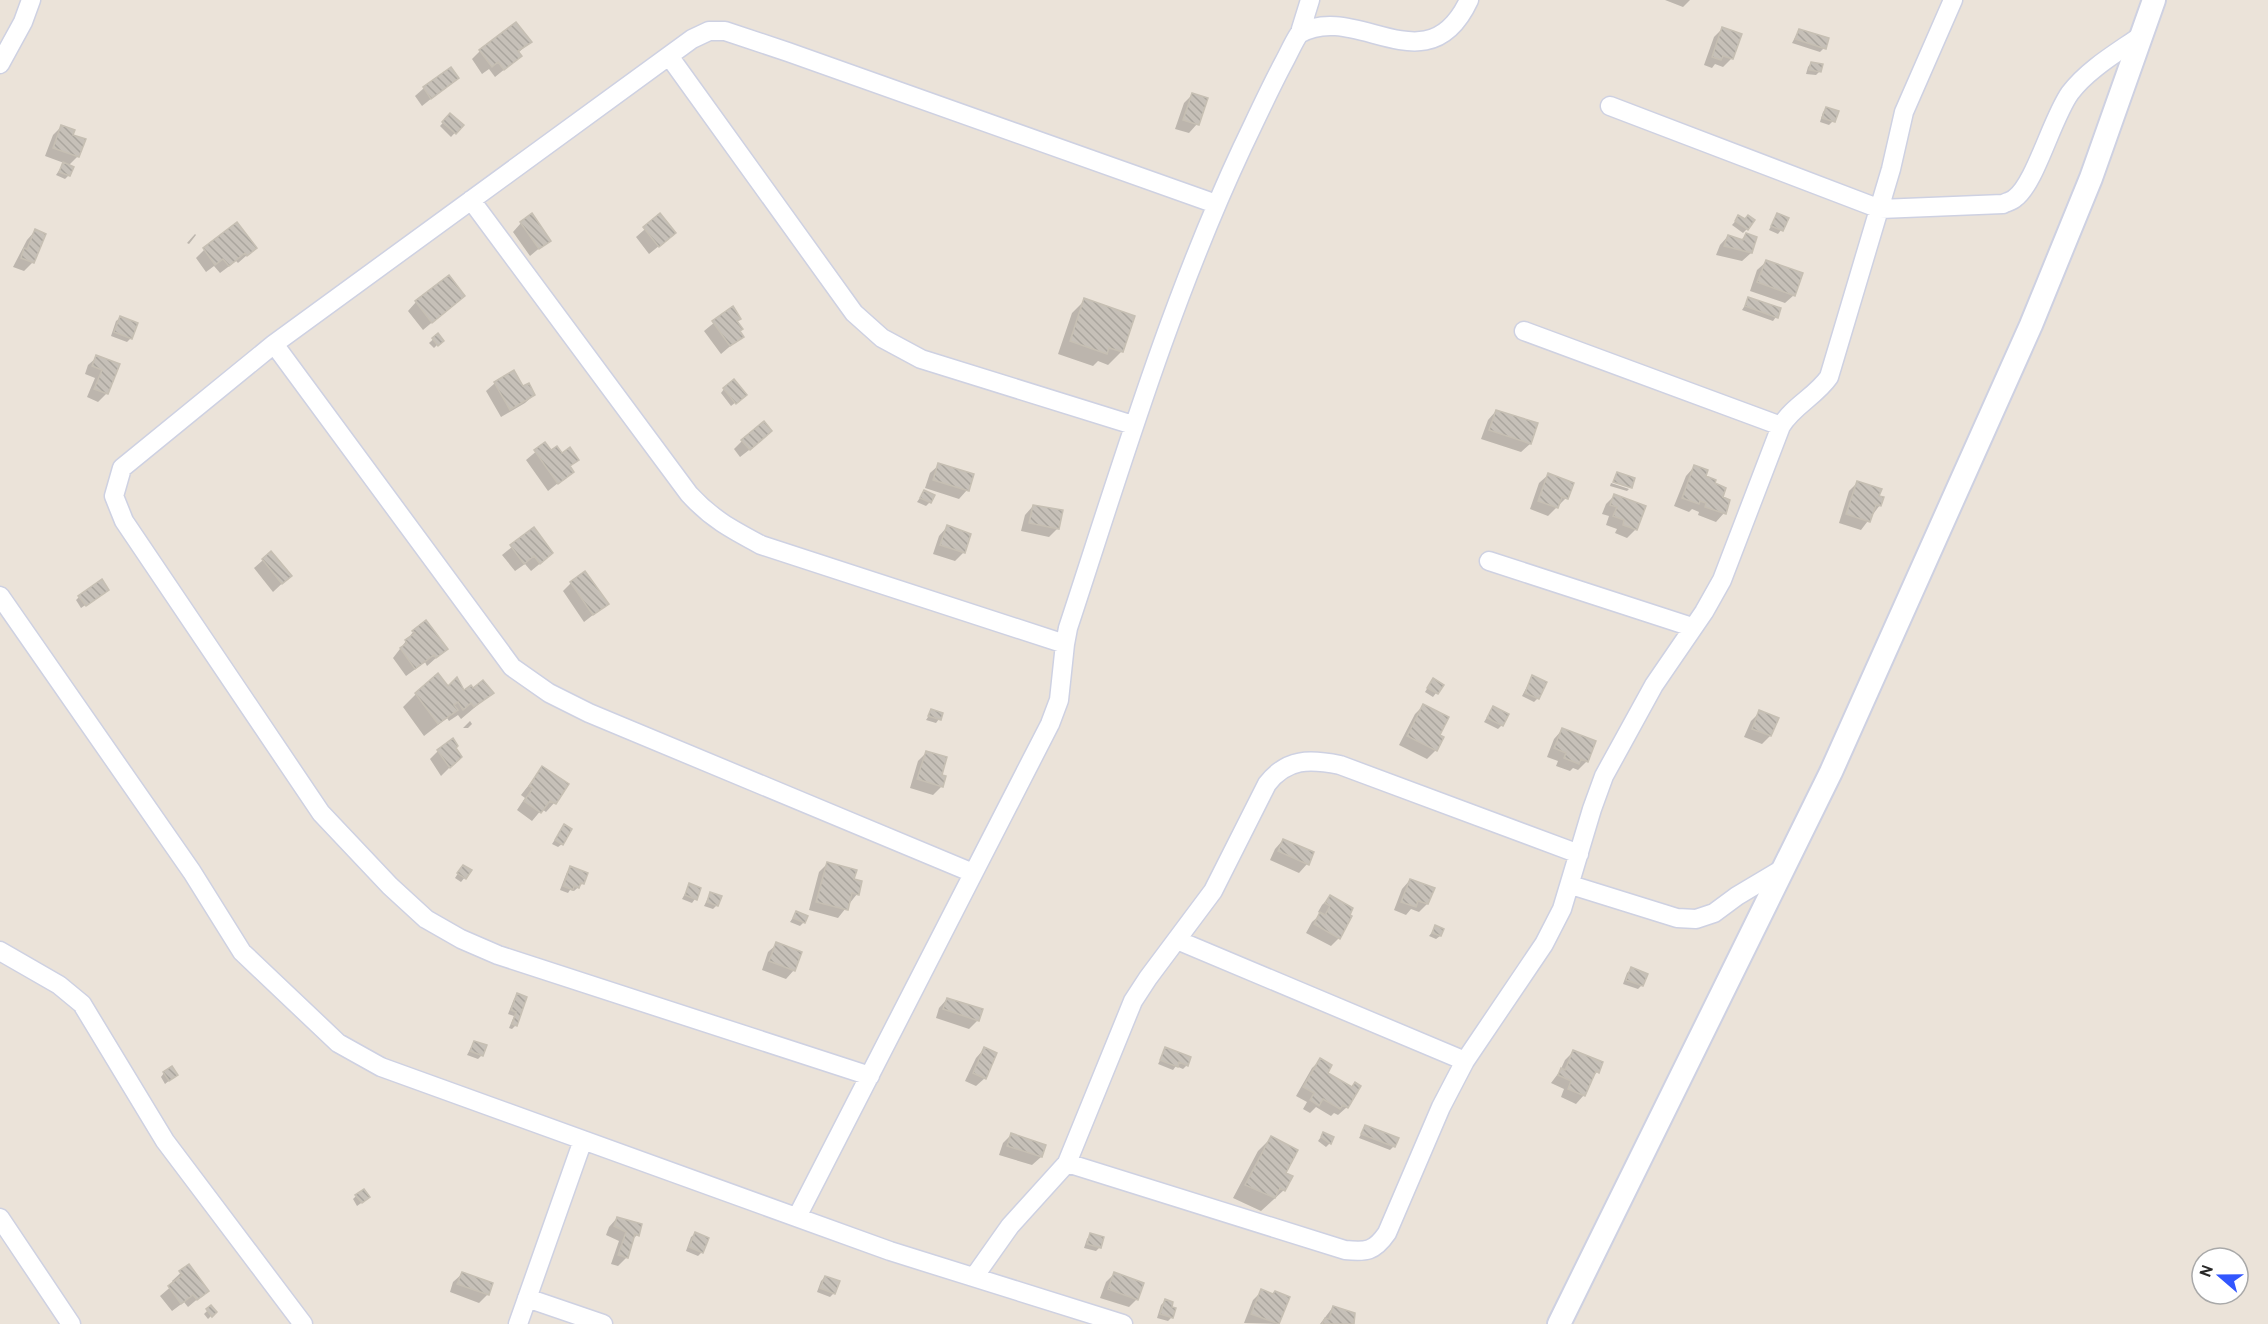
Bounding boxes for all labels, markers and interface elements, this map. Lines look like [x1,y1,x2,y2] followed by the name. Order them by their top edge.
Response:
[2190,1246,2250,1306] north arrow
[2196,1263,2219,1280] text: N

